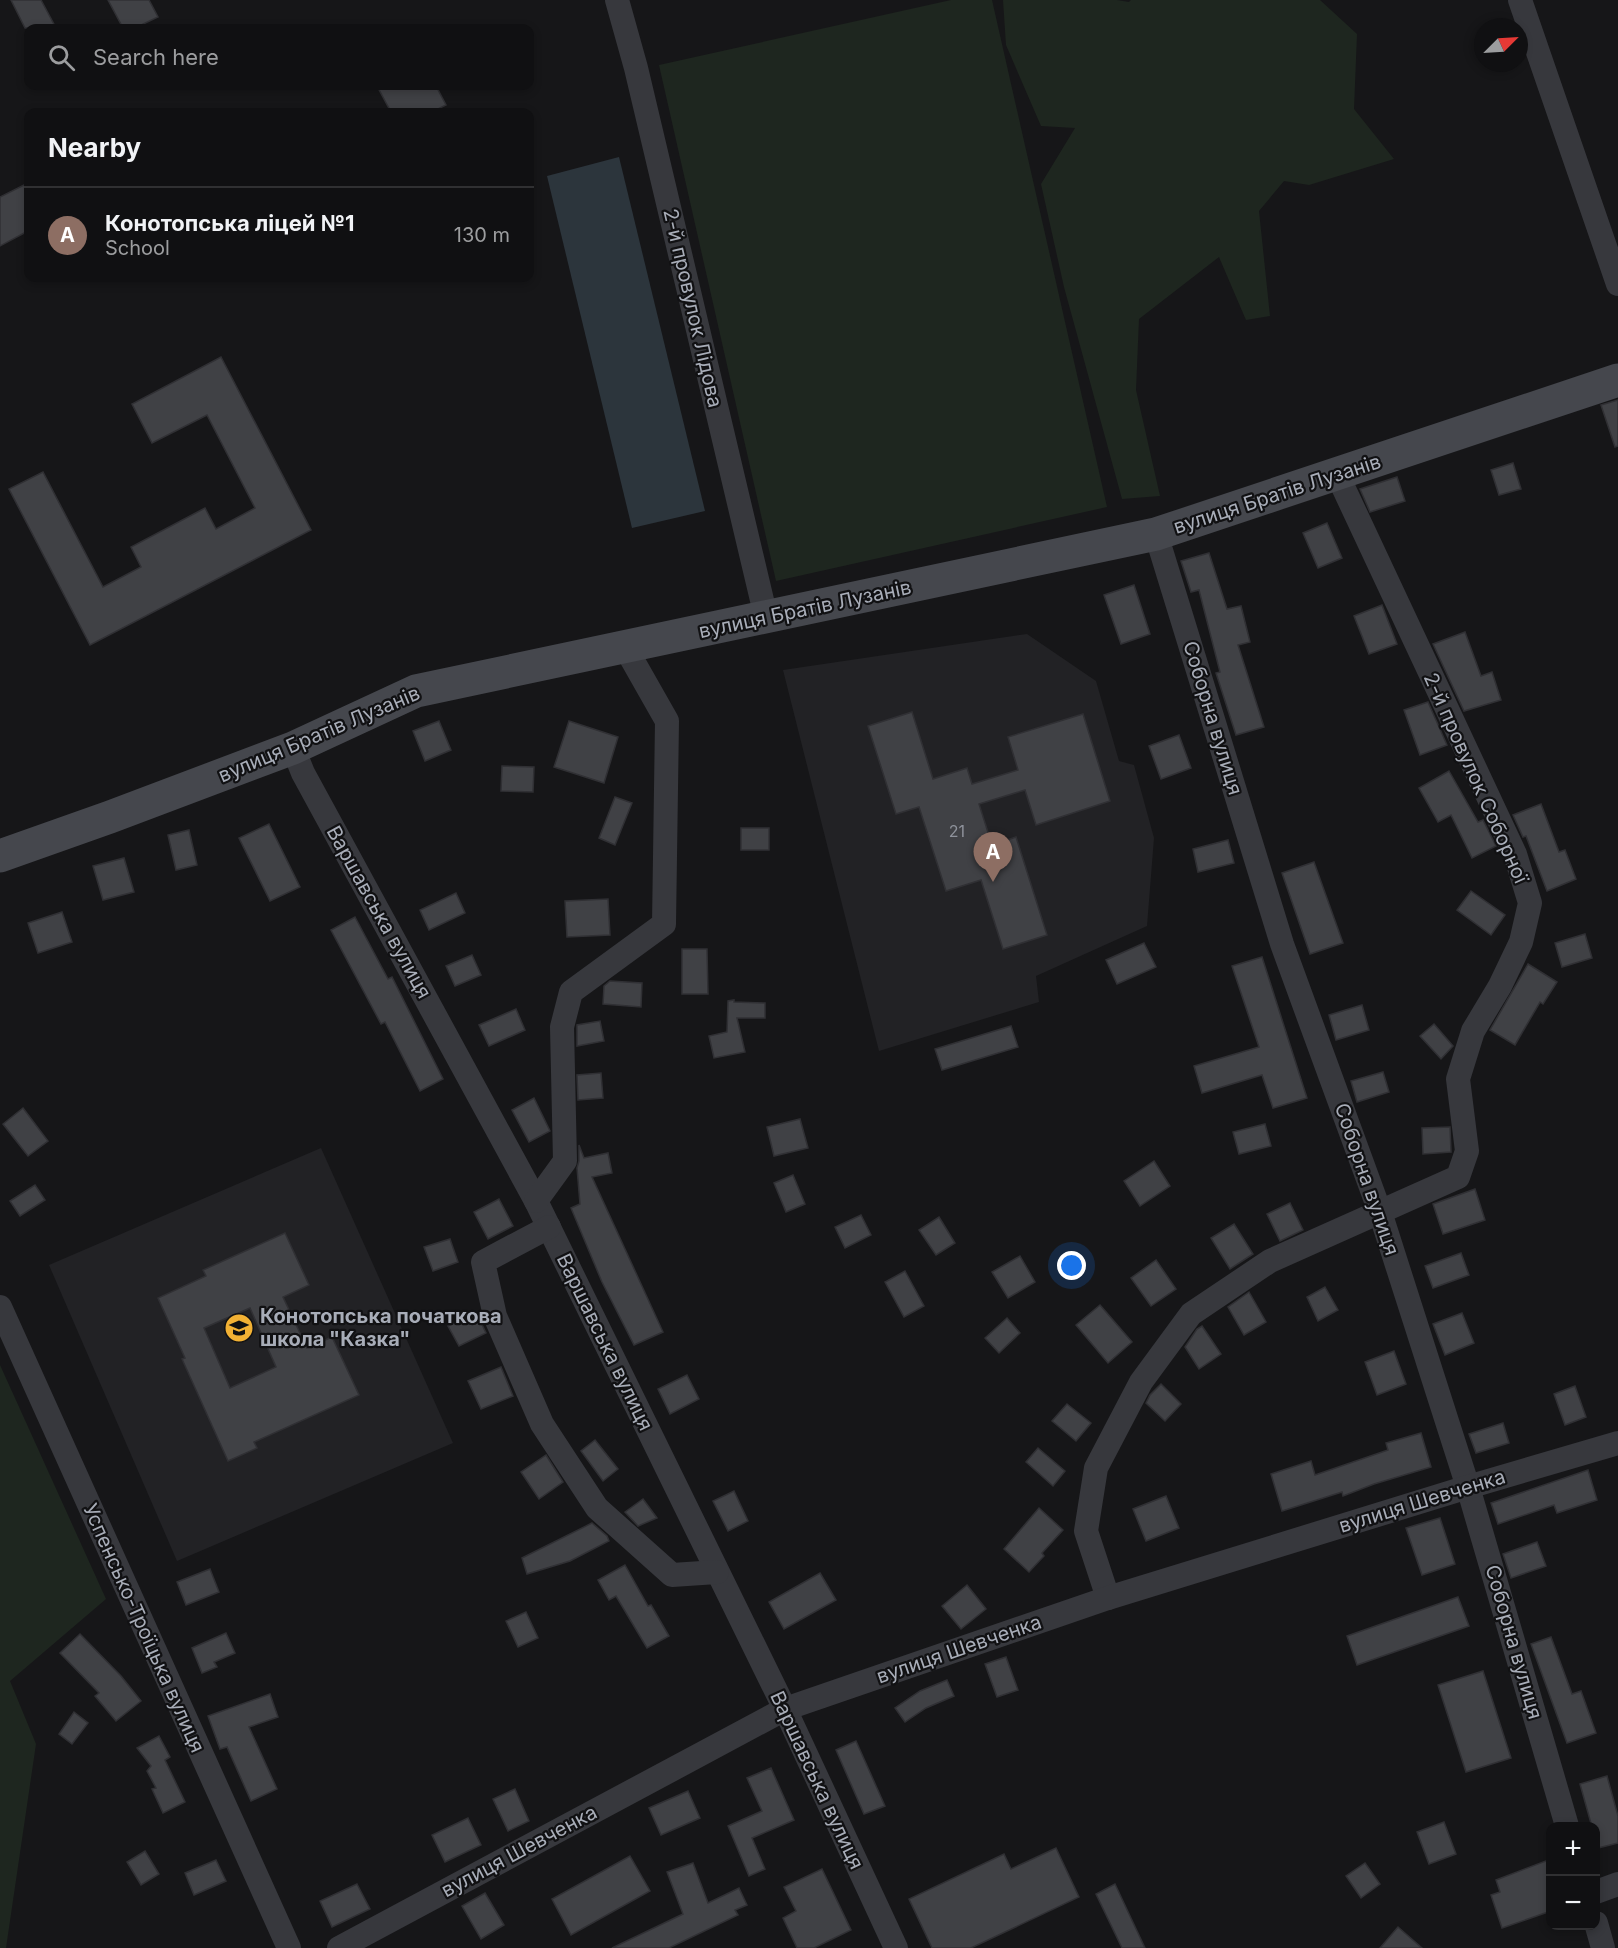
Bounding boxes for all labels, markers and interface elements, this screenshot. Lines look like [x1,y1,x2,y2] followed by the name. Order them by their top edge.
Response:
[1474,18,1528,72] north arrow
[24,24,534,90] search box
[45,41,78,74] icon: search
[93,44,219,70] text: Search here
[48,132,141,163] text: Nearby
[658,206,728,410] street label: 2-й провулок Лідова
[105,210,354,236] text: Конотопська ліцей №1
[60,223,75,247] text: A
[454,223,510,247] text: 130 m
[105,236,170,260] text: School
[1170,449,1384,539] street label: вулиця Братів Лузанів
[697,575,913,643] street label: вулиця Братів Лузанів
[1178,638,1248,798] street label: Соборна вулиця
[1419,669,1534,888] street label: 2-й провулок Соборної
[215,681,423,787] street label: вулиця Братів Лузанів
[322,821,436,1003] street label: Варшавська вулиця
[949,821,965,841] house number: 21
[974,832,1012,882] pin: A
[1330,1100,1404,1258] street label: Соборна вулиця
[552,1250,658,1434] street label: Варшавська вулиця
[1057,1251,1086,1280] your location
[260,1304,502,1351] place label: Конотопська початкова школа "Казка"
[223,1312,255,1344] school or university icon: Конотопська початкова школа "Казка"
[1336,1464,1508,1538] street label: вулиця Шевченка
[78,1500,210,1756] street label: Успенсько-Троїцька вулиця
[1481,1562,1547,1722] street label: Соборна вулиця
[873,1610,1045,1688] street label: вулиця Шевченка
[765,1687,869,1873] street label: Варшавська вулиця
[437,1800,601,1902] street label: вулиця Шевченка
[1546,1822,1600,1930] map controls
[1546,1822,1600,1876] button: +
[1546,1876,1600,1930] button: −

